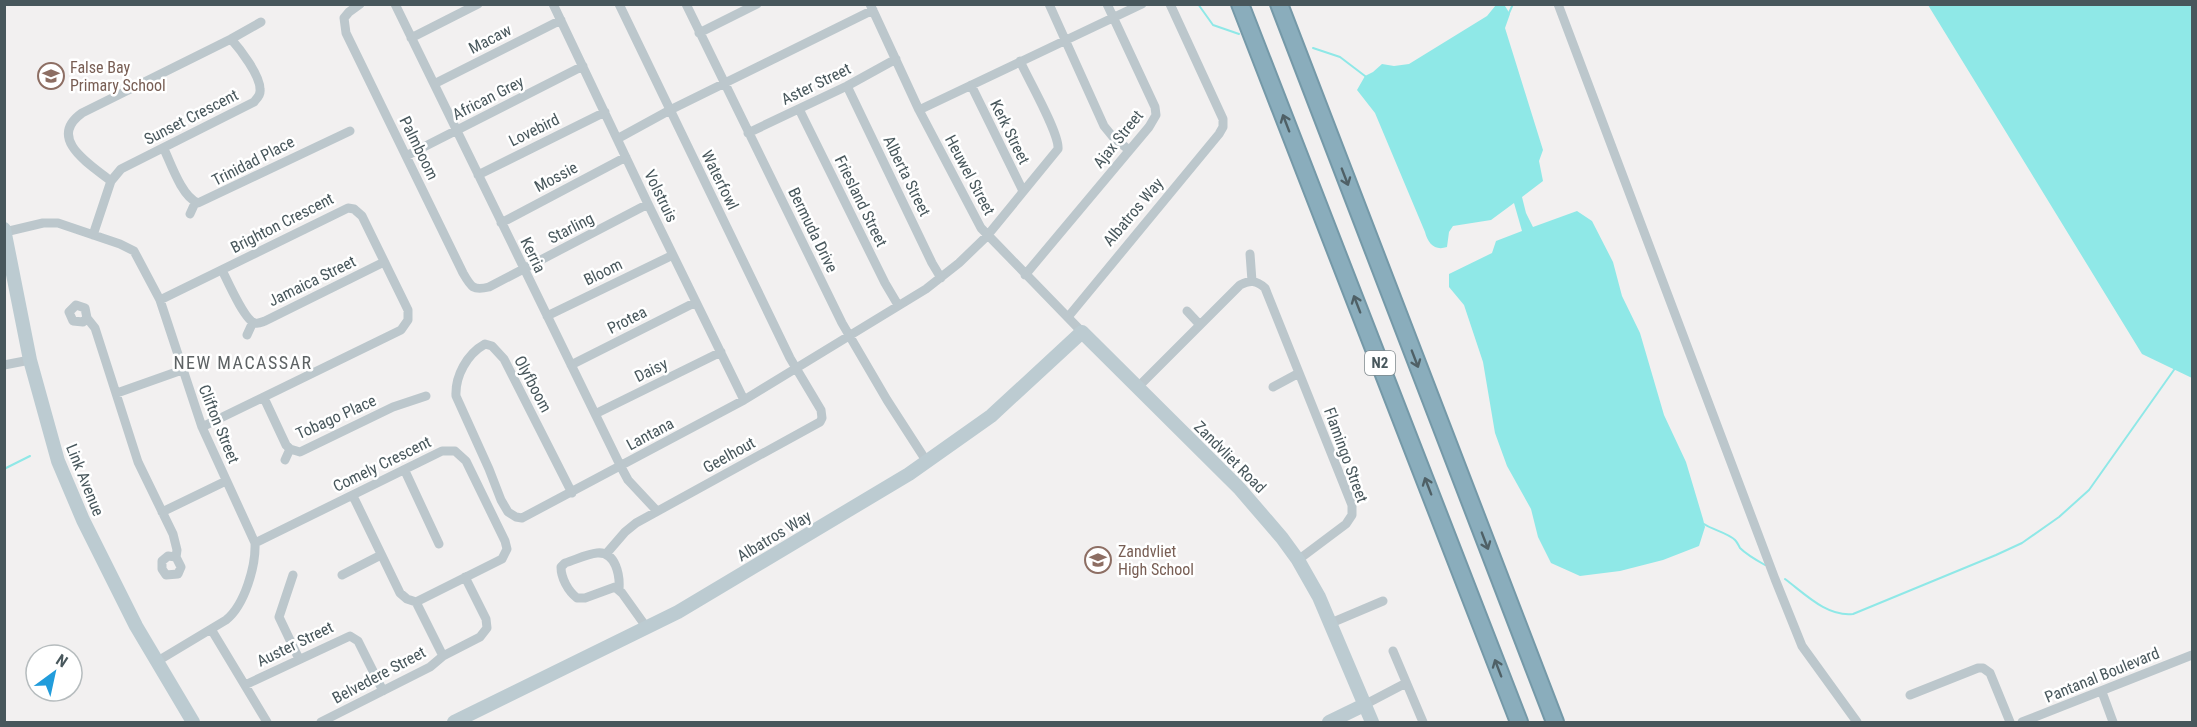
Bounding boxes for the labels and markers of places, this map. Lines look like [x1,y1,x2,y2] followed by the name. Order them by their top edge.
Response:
[70,58,166,95] place label: False Bay Primary School
[36,61,66,91] school or university icon: False Bay Primary School
[1118,542,1194,579] place label: Zandvliet High School
[1083,545,1113,575] school or university icon: Zandvliet High School

